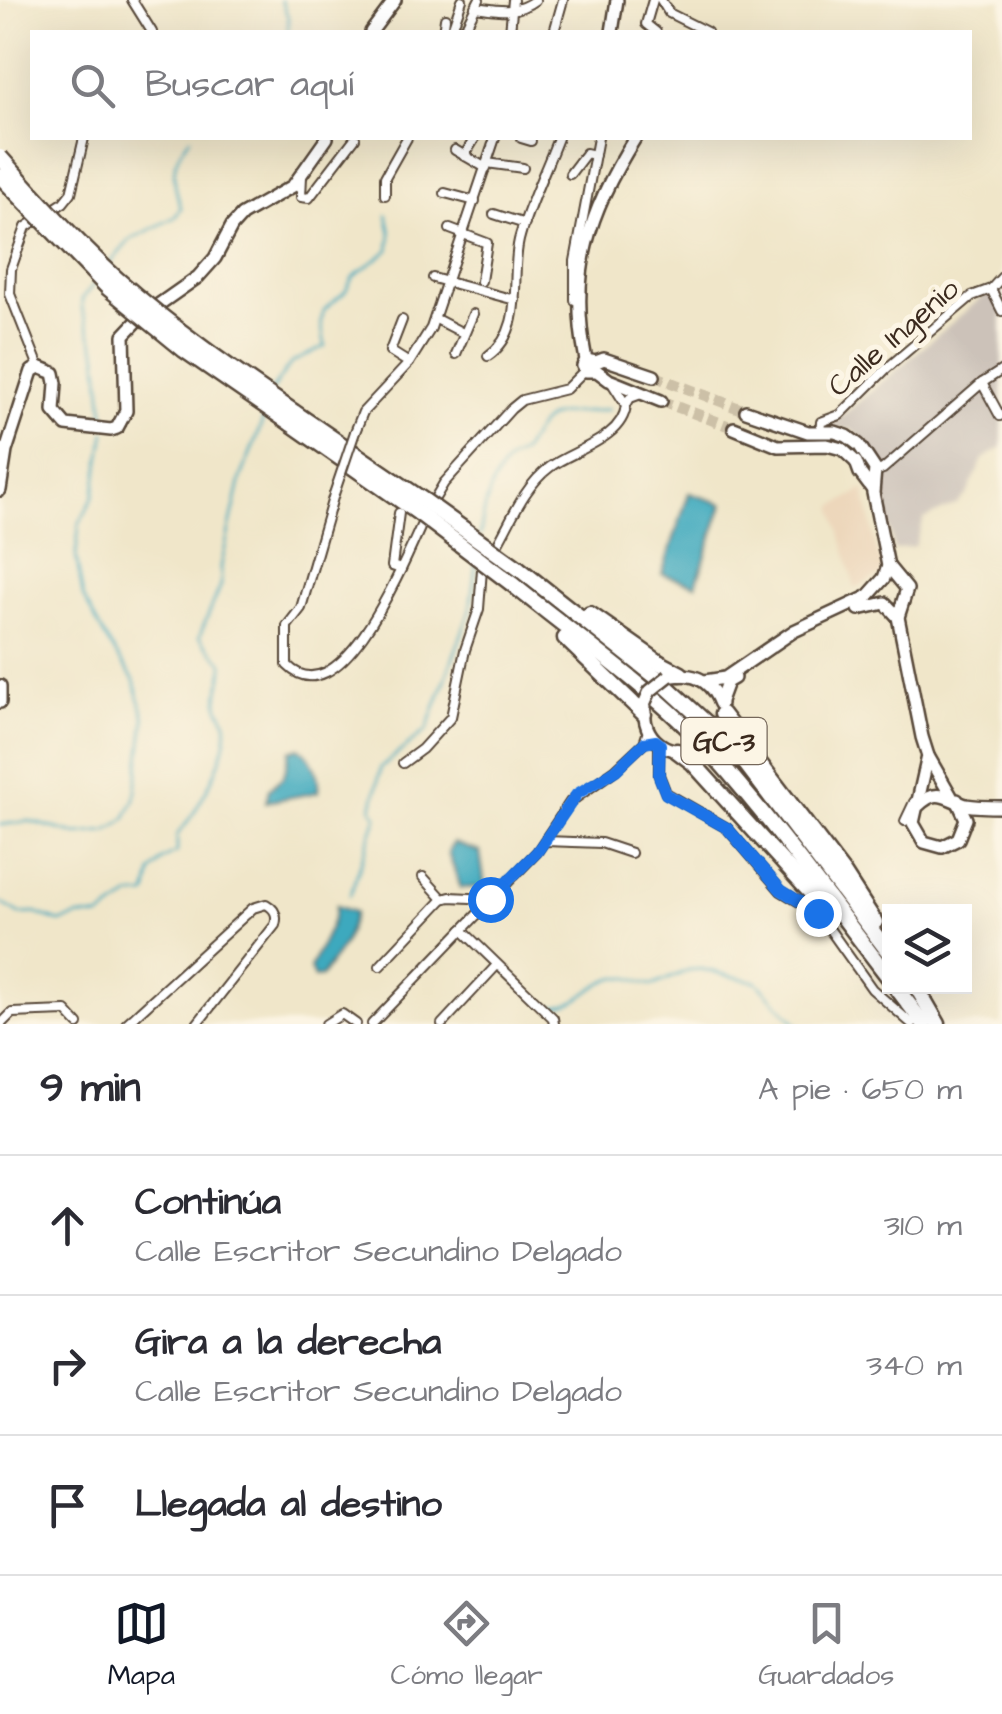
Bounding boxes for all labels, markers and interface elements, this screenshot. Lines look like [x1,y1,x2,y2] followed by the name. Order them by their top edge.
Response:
[30,30,972,140] search box
[65,58,120,113] icon: search
[145,59,354,111] text: Buscar aquí
[819,269,969,407] street label: Calle Ingenio
[682,718,766,764] road number: GC-3
[468,877,514,923] route start
[796,891,842,937] route end
[882,904,972,994] map controls
[882,904,972,994] button: layers
[40,1060,141,1118] text: 9 min
[758,1067,962,1112] text: A pie · 650 m
[135,1177,281,1229] text: Continúa
[40,1198,95,1253] icon: ahead
[884,1203,962,1248] text: 310 m
[135,1229,622,1274] text: Calle Escritor Secundino Delgado
[135,1317,441,1369] text: Gira a la derecha
[40,1338,95,1393] icon: right
[866,1343,962,1388] text: 340 m
[135,1369,622,1414] text: Calle Escritor Secundino Delgado
[40,1478,95,1533] icon: arrive
[135,1479,442,1531] text: Llegada al destino
[108,1596,175,1695] tab: Mapa
[390,1596,543,1695] tab: Cómo llegar
[758,1596,894,1695] tab: Guardados

